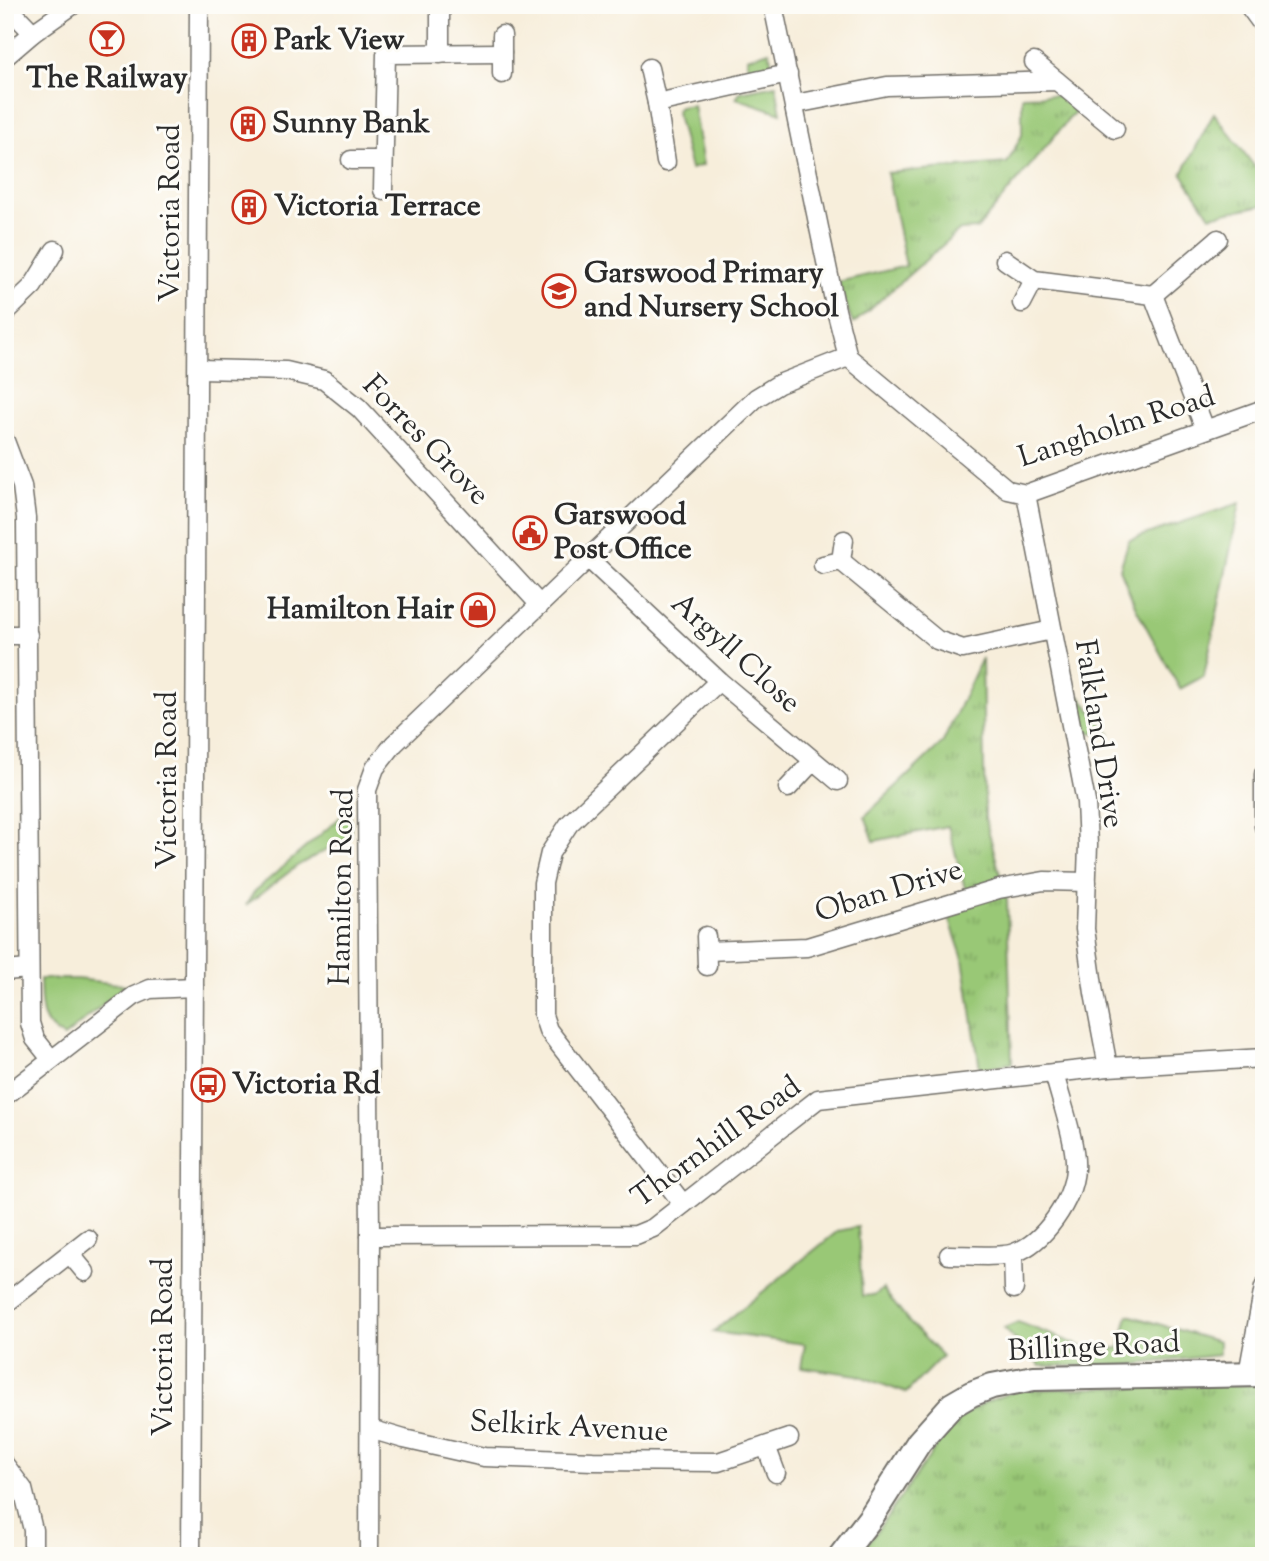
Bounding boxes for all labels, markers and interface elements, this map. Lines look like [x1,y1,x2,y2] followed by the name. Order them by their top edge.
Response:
[88,20,126,58] bar icon: The Railway
[274,20,405,63] place label: Park View
[230,22,268,60] building icon: Park View
[26,58,188,101] place label: The Railway
[272,103,431,146] place label: Sunny Bank
[229,105,267,143] building icon: Sunny Bank
[150,124,193,302] street label: Victoria Road
[274,186,481,229] place label: Victoria Terrace
[230,188,268,226] building icon: Victoria Terrace
[584,253,840,330] place label: Garswood Primary and Nursery School
[540,272,578,310] school or university icon: Garswood Primary and Nursery School
[351,366,499,516] street label: Forres Grove
[1013,376,1221,480] street label: Langholm Road
[554,495,692,572] place label: Garswood Post Office
[511,514,549,552] public building icon: Garswood Post Office
[660,584,810,724] street label: Argyll Close
[267,589,455,632] place label: Hamilton Hair
[459,591,497,629] shop icon: Hamilton Hair
[1062,637,1134,831] street label: Falkland Drive
[147,691,190,869] street label: Victoria Road
[320,788,366,986] street label: Hamilton Road
[810,849,968,935] street label: Oban Drive
[232,1064,381,1107] place label: Victoria Rd
[189,1066,227,1104] bus stop icon: Victoria Rd
[623,1067,811,1219] street label: Thornhill Road
[143,1258,186,1436] street label: Victoria Road
[1007,1322,1181,1374] street label: Billinge Road
[468,1401,670,1455] street label: Selkirk Avenue

